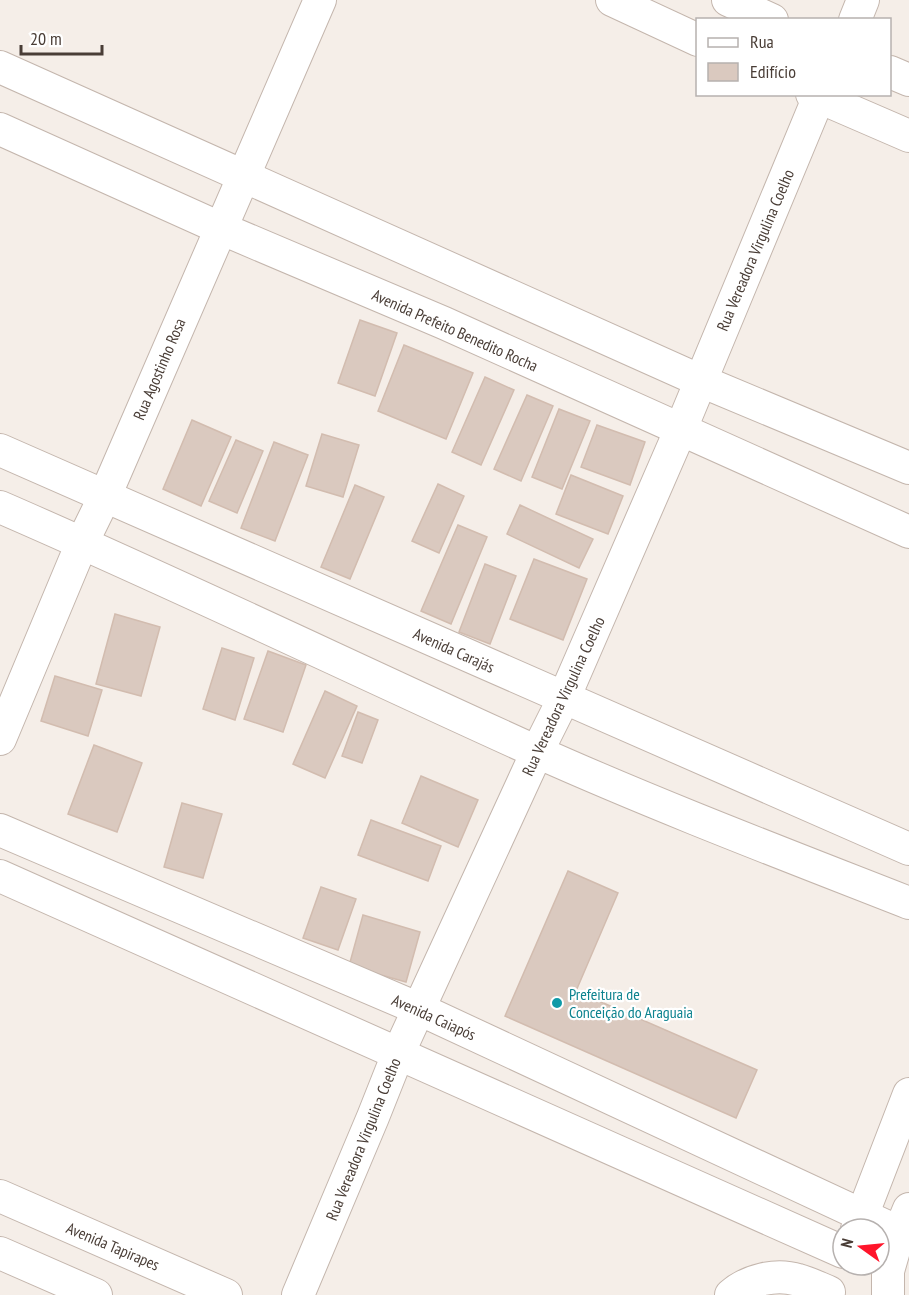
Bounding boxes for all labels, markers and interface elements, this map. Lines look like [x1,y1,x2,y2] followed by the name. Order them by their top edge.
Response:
[21,18,102,56] scale bar
[696,18,891,96] legend
[30,27,62,50] text: 20 m
[750,30,774,53] text: Rua
[750,60,796,83] text: Edifício
[712,166,798,334] street label: Rua Vereadora Virgulina Coelho
[369,284,541,376] street label: Avenida Prefeito Benedito Rocha
[129,315,189,423] street label: Rua Agostinho Rosa
[517,613,609,779] street label: Rua Vereadora Virgulina Coelho
[410,623,498,677] street label: Avenida Carajás
[569,984,693,1022] place label: Prefeitura de Conceição do Araguaia
[389,990,479,1044] street label: Avenida Caiapós
[550,996,564,1010] marker: Prefeitura de Conceição do Araguaia
[321,1055,405,1223] street label: Rua Vereadora Virgulina Coelho
[63,1217,163,1275] street label: Avenida Tapirapes
[831,1217,891,1277] north arrow
[836,1236,857,1250] text: N

